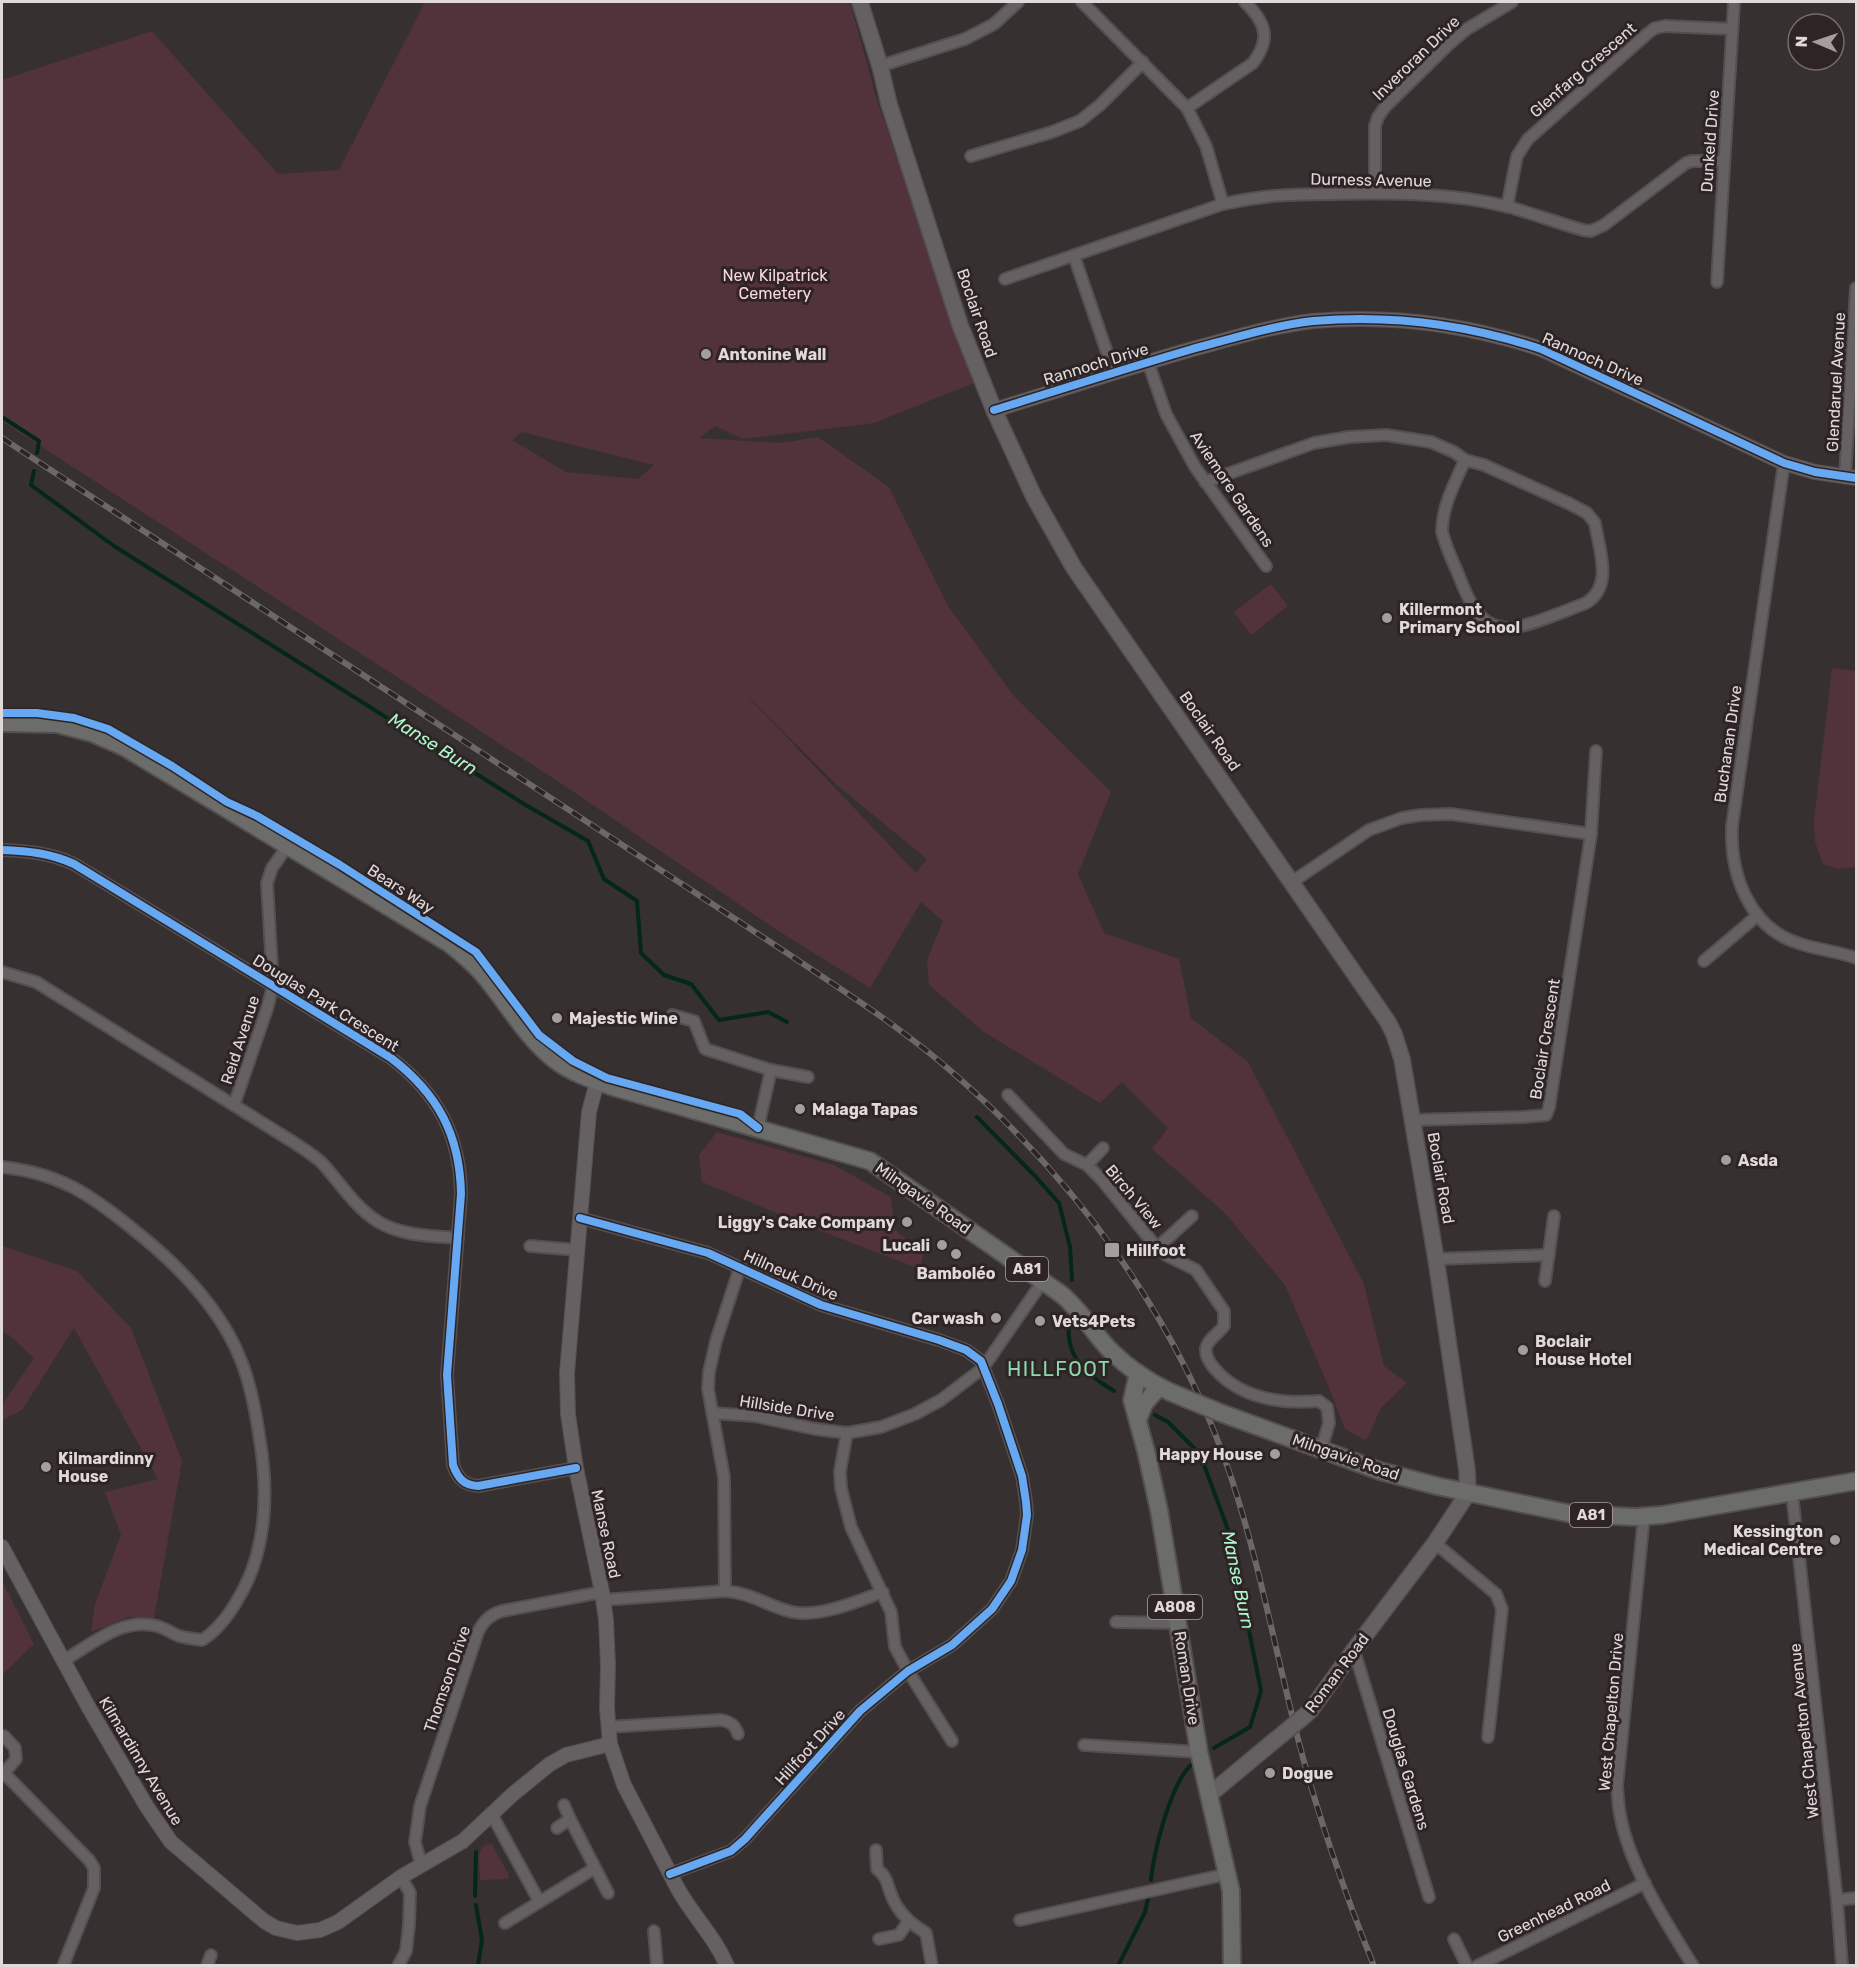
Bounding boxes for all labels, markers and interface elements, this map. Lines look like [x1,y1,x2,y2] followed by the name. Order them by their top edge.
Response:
[1369,12,1463,104] street label: Inveroran Drive
[1786,12,1846,72] north arrow
[1526,19,1640,121] street label: Glenfarg Crescent
[1792,35,1811,48] text: N
[1697,89,1723,193] street label: Dunkeld Drive
[1310,169,1432,191] street label: Durness Avenue
[722,266,828,303] park label: New Kilpatrick Cemetery
[953,266,1001,360] street label: Boclair Road
[1823,312,1849,452] street label: Glendaruel Avenue
[1539,328,1647,390] street label: Rannoch Drive
[1041,339,1151,389] street label: Rannoch Drive
[718,345,826,364] place label: Antonine Wall
[699,347,713,361] marker: Antonine Wall
[1186,427,1278,551] street label: Aviemore Gardens
[1399,600,1520,637] place label: Killermont Primary School
[1380,611,1394,625] marker: Killermont Primary School
[1710,684,1746,804] street label: Buchanan Drive
[1176,688,1244,774] street label: Boclair Road
[385,708,481,780] water label: Manse Burn
[364,860,438,918] street label: Bears Way
[249,950,403,1056] street label: Douglas Park Crescent
[1526,977,1564,1101] street label: Boclair Crescent
[217,993,263,1087] street label: Reid Avenue
[569,1009,678,1028] place label: Majestic Wine
[550,1011,564,1025] marker: Majestic Wine
[812,1100,918,1119] place label: Malaga Tapas
[793,1102,807,1116] marker: Malaga Tapas
[1424,1131,1458,1225] street label: Boclair Road
[1738,1151,1778,1170] place label: Asda
[1719,1153,1733,1167] marker: Asda
[872,1158,974,1238] street label: Milngavie Road
[1102,1161,1167,1233] street label: Birch View
[718,1213,895,1232] place label: Liggy's Cake Company
[900,1215,914,1229] marker: Liggy's Cake Company
[882,1236,930,1255] place label: Lucali
[935,1238,949,1252] marker: Lucali
[1103,1241,1121,1259] marker: Hillfoot
[1126,1241,1186,1260] place label: Hillfoot
[741,1246,841,1304] street label: Hillneuk Drive
[949,1247,963,1261] marker: Bamboléo
[1006,1257,1048,1281] road number: A81
[916,1264,996,1283] place label: Bamboléo
[912,1309,984,1328] place label: Car wash
[989,1311,1003,1325] marker: Car wash
[1052,1312,1136,1331] place label: Vets4Pets
[1033,1314,1047,1328] marker: Vets4Pets
[1535,1332,1632,1369] place label: Boclair House Hotel
[1516,1343,1530,1357] marker: Boclair House Hotel
[1007,1357,1111,1381] district label: HILLFOOT
[738,1391,836,1425] street label: Hillside Drive
[1290,1430,1402,1484] street label: Milngavie Road
[1159,1445,1263,1464] place label: Happy House
[1268,1447,1282,1461] marker: Happy House
[58,1449,154,1486] place label: Kilmardinny House
[39,1460,53,1474] marker: Kilmardinny House
[587,1488,625,1580] street label: Manse Road
[1570,1503,1612,1527] road number: A81
[1704,1522,1823,1559] place label: Kessington Medical Centre
[1217,1529,1259,1631] water label: Manse Burn
[1828,1533,1842,1547] marker: Kessington Medical Centre
[1148,1595,1202,1619] road number: A808
[420,1623,474,1735] street label: Thomson Drive
[1170,1630,1204,1726] street label: Roman Drive
[1301,1630,1373,1716] street label: Roman Road
[1595,1632,1627,1792] street label: West Chapelton Drive
[1785,1642,1823,1820] street label: West Chapelton Avenue
[95,1693,187,1829] street label: Kilmardinny Avenue
[771,1705,849,1789] street label: Hillfoot Drive
[1378,1706,1434,1832] street label: Douglas Gardens
[1282,1764,1333,1783] place label: Dogue
[1263,1766,1277,1780] marker: Dogue
[1494,1875,1614,1947] street label: Greenhead Road

